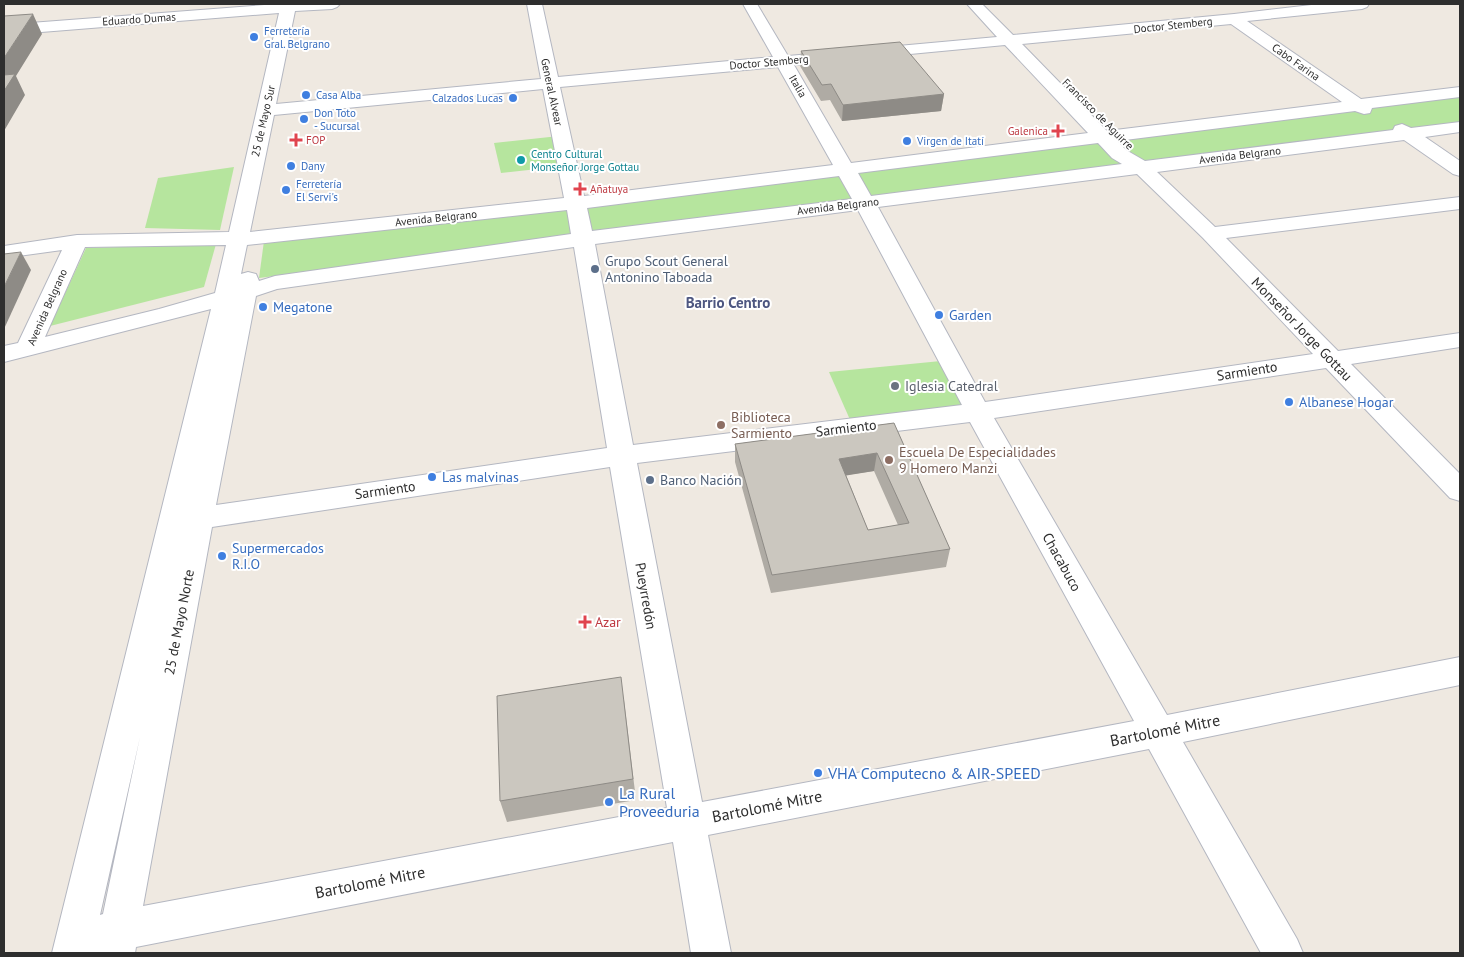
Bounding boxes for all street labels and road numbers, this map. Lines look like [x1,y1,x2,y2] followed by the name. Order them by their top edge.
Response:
[102,9,177,29] street label: Eduardo Dumas
[1133,14,1213,36] street label: Doctor Stemberg
[1269,40,1323,84] street label: Cabo Farina
[729,52,809,72] street label: Doctor Stemberg
[538,57,566,127] street label: General Alvear
[786,72,810,100] street label: Italia
[1059,75,1137,153] street label: Francisco de Aguirre
[248,84,278,158] street label: 25 de Mayo Sur
[1198,143,1282,167] street label: Avenida Belgrano
[796,194,880,218] street label: Avenida Belgrano
[394,207,478,229] street label: Avenida Belgrano
[24,266,70,347] street label: Avenida Belgrano
[1248,273,1356,385] street label: Monseñor Jorge Gottau
[1215,357,1279,385] street label: Sarmiento
[815,415,877,441] street label: Sarmiento
[353,477,417,503] street label: Sarmiento
[1039,529,1085,595] street label: Chacabuco
[631,561,661,631] street label: Pueyrredón
[160,568,198,676] street label: 25 de Mayo Norte
[1108,710,1222,750] street label: Bartolomé Mitre
[710,786,824,826] street label: Bartolomé Mitre
[313,862,427,902] street label: Bartolomé Mitre

